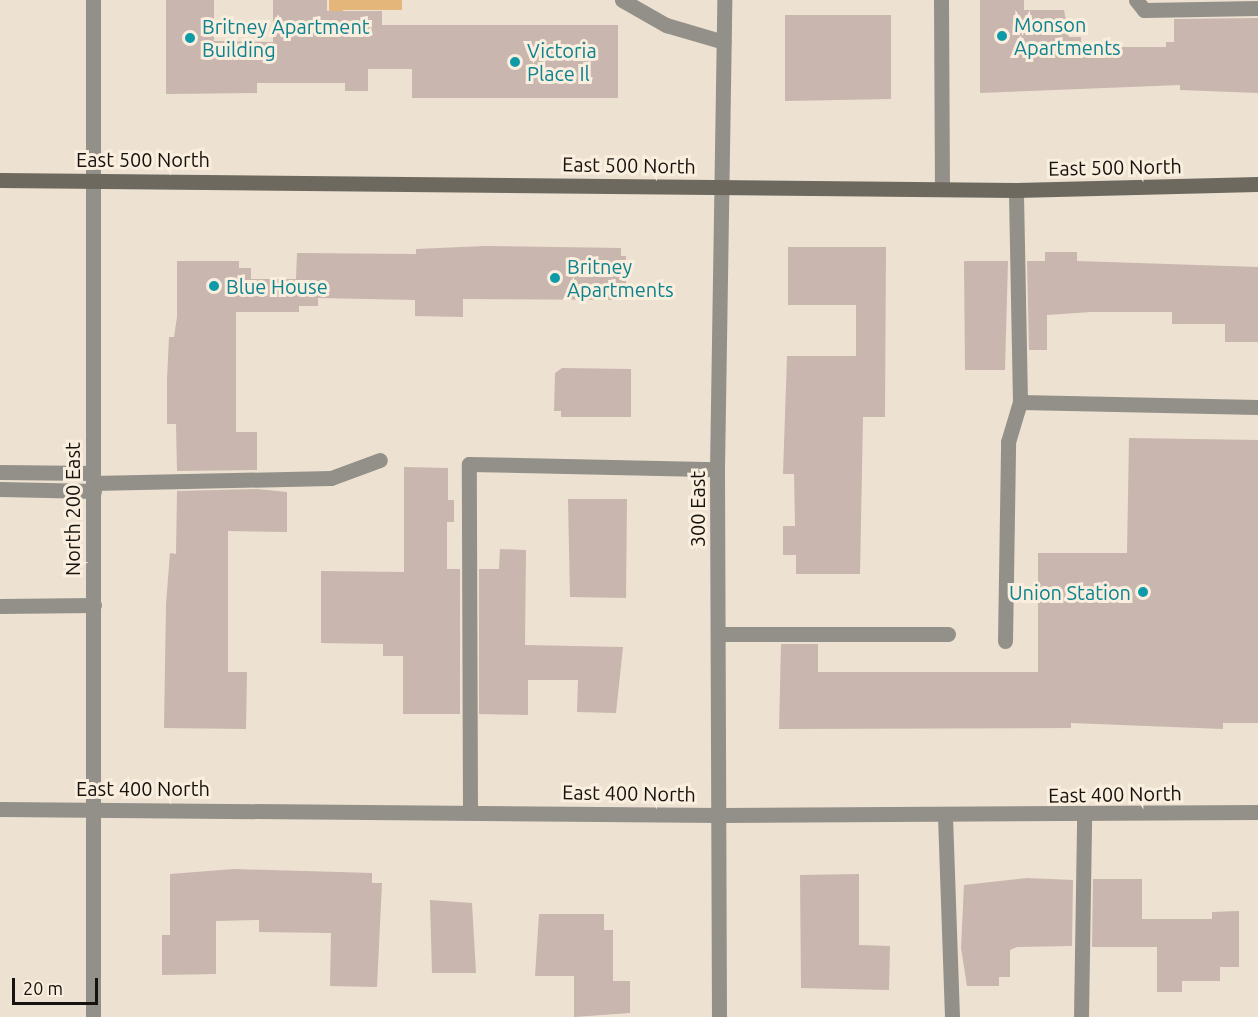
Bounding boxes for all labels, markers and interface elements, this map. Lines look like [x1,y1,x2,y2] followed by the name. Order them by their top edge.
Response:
[1014,13,1121,60] place label: Monson Apartments
[202,14,370,61] place label: Britney Apartment Building
[995,29,1009,43] marker: Monson Apartments
[183,31,197,45] marker: Britney Apartment Building
[527,39,597,86] place label: Victoria Place Il
[508,55,522,69] marker: Victoria Place Il
[76,147,210,171] street label: East 500 North
[562,152,696,178] street label: East 500 North
[1048,154,1182,180] street label: East 500 North
[567,254,674,301] place label: Britney Apartments
[548,271,562,285] marker: Britney Apartments
[226,274,328,298] place label: Blue House
[207,279,221,293] marker: Blue House
[60,442,84,576] street label: North 200 East
[685,471,709,547] street label: 300 East
[1009,580,1131,604] place label: Union Station
[1136,585,1150,599] marker: Union Station
[76,776,210,800] street label: East 400 North
[562,780,696,806] street label: East 400 North
[1048,781,1182,807] street label: East 400 North
[15,966,100,1004] scale bar
[23,978,63,998] text: 20 m

